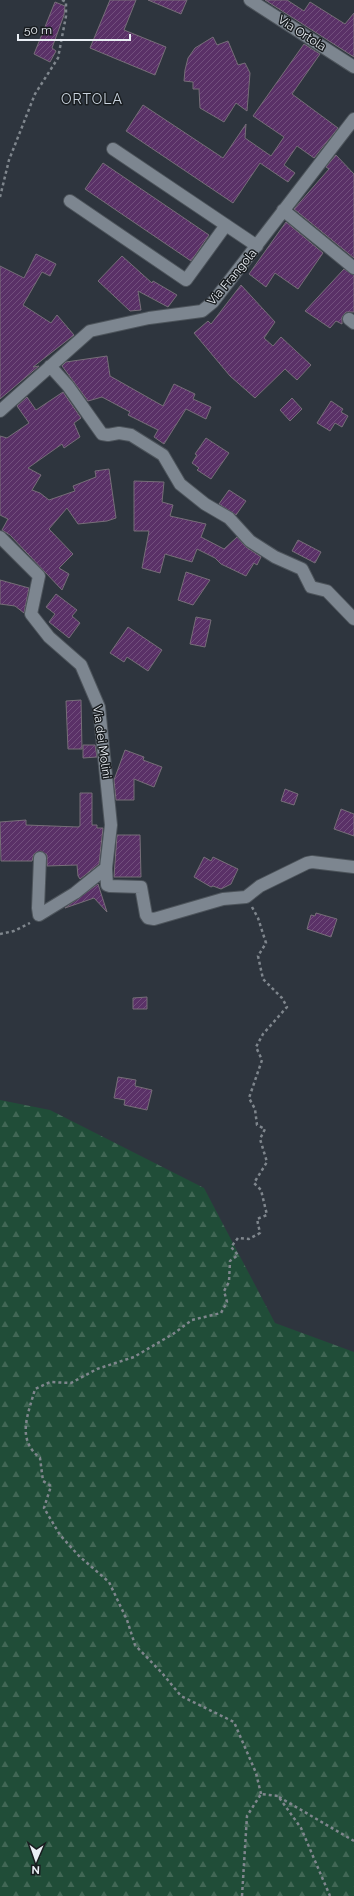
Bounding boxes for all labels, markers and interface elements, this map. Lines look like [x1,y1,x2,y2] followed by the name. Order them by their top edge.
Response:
[275,12,329,54] street label: Via Ortola
[18,16,130,42] scale bar
[24,23,52,37] text: 50 m
[61,91,123,107] district label: ORTOLA
[204,246,260,308] street label: Via Frangola
[90,705,114,779] street label: Via dei Molini
[16,1840,56,1880] north arrow
[31,1863,40,1876] text: N

